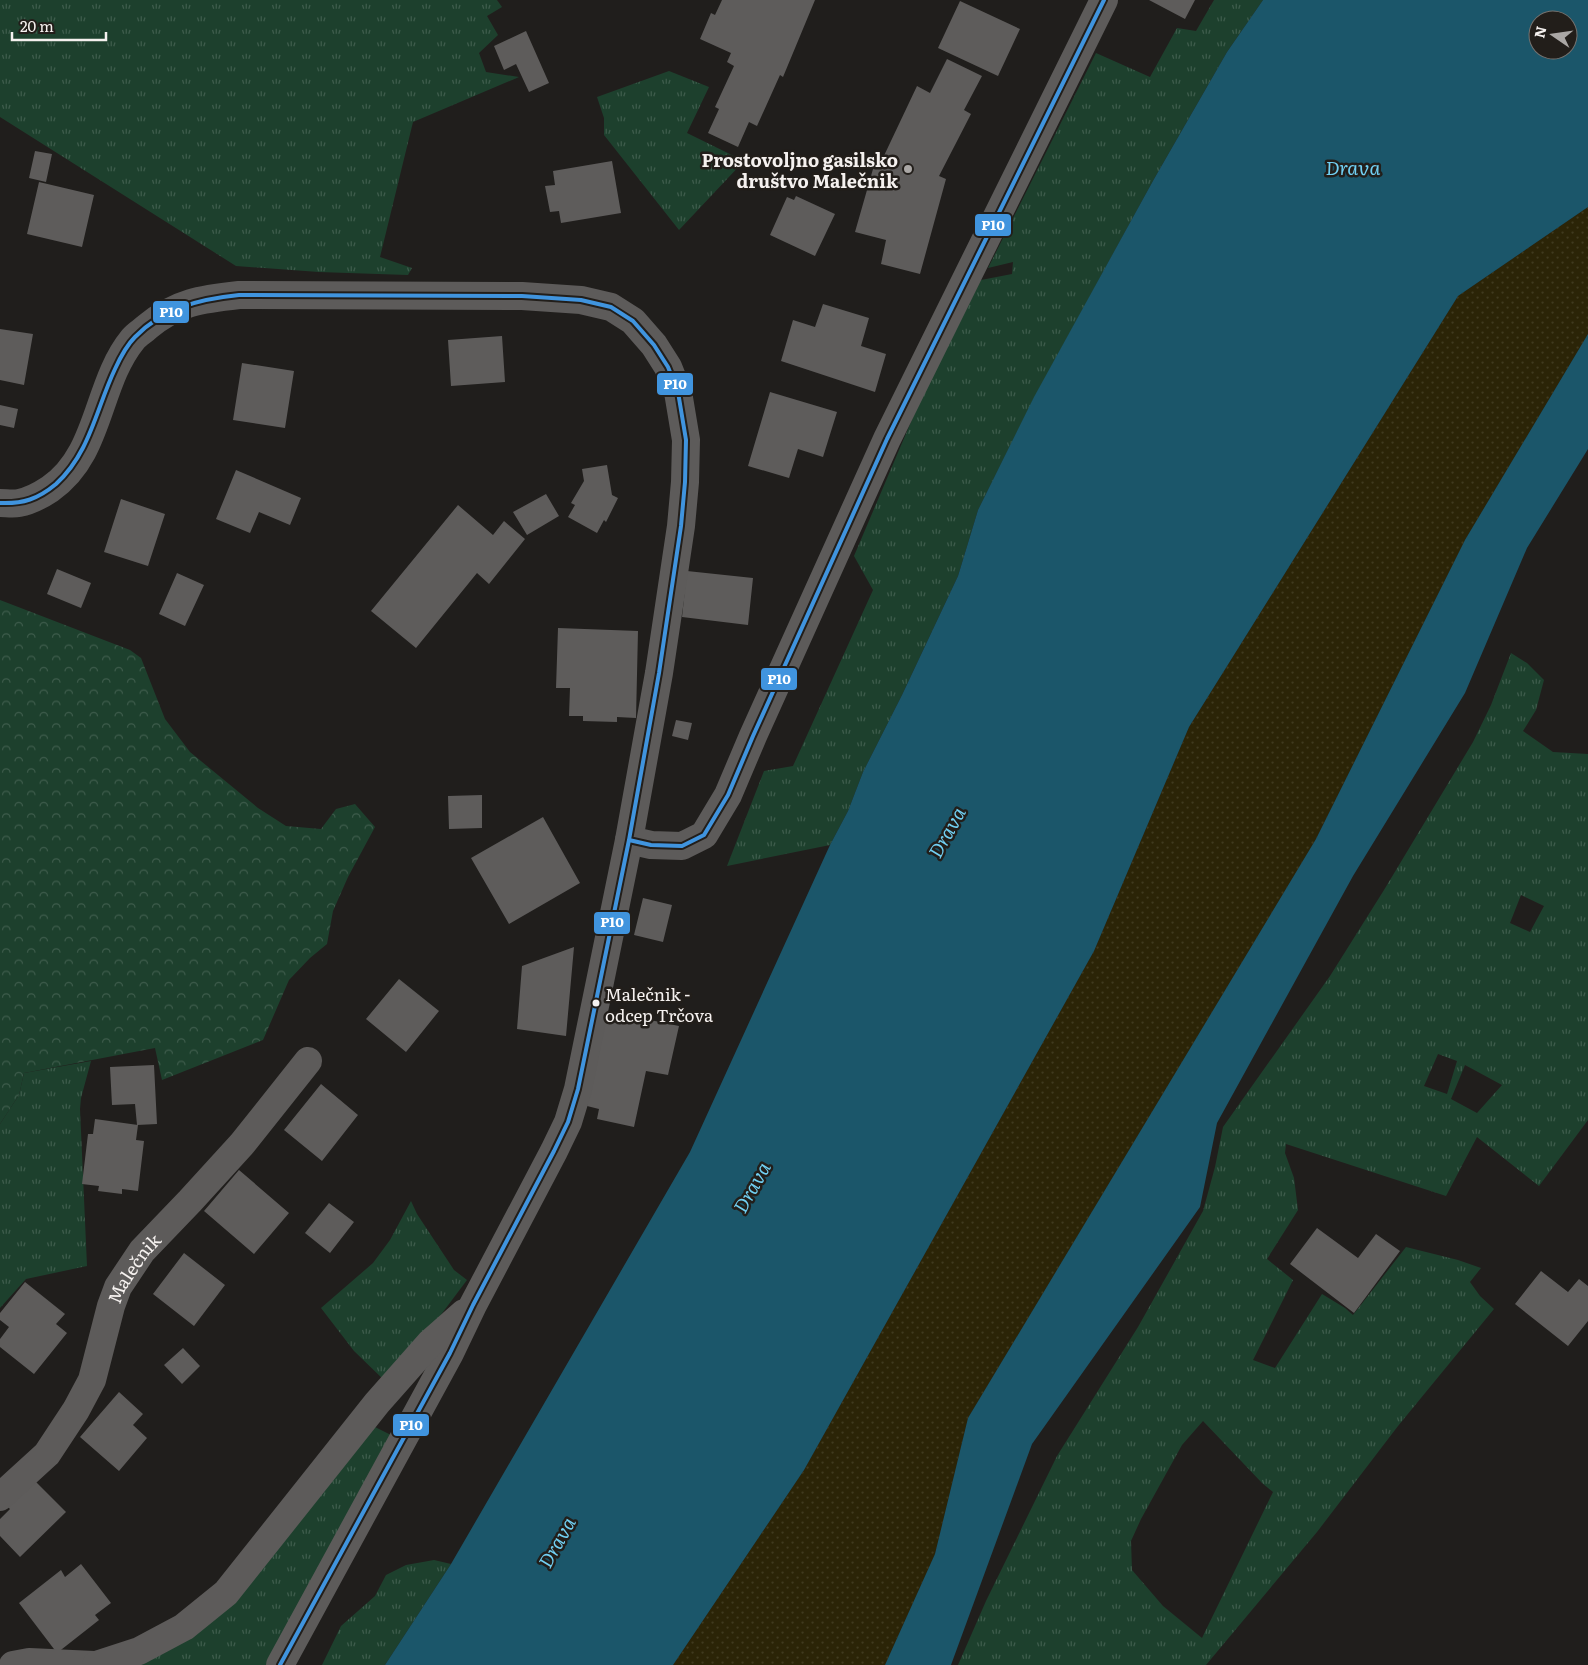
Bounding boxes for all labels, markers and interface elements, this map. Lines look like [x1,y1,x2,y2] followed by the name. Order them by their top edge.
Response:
[12,10,106,42] scale bar
[1528,10,1578,60] north arrow
[20,14,54,37] text: 20 m
[1528,24,1550,40] text: N
[701,146,899,194] place label: Prostovoljno gasilsko društvo Malečnik
[1326,153,1381,181] water label: Drava
[902,163,914,175] marker: Prostovoljno gasilsko društvo Malečnik
[974,213,1012,237] line badge: P10
[981,214,1005,234] text: P10
[152,300,190,324] line badge: P10
[159,301,183,321] text: P10
[656,372,694,396] line badge: P10
[663,373,687,393] text: P10
[760,667,798,691] line badge: P10
[767,668,791,688] text: P10
[920,801,972,863] water label: Drava
[593,911,631,935] line badge: P10
[600,911,624,931] text: P10
[605,981,714,1027] place label: Malečnik - odcep Trčova
[591,998,601,1008] marker: Malečnik - odcep Trčova
[725,1156,777,1218] water label: Drava
[100,1226,167,1307] street label: Malečnik
[392,1413,430,1437] line badge: P10
[399,1414,423,1434] text: P10
[530,1511,582,1573] water label: Drava

